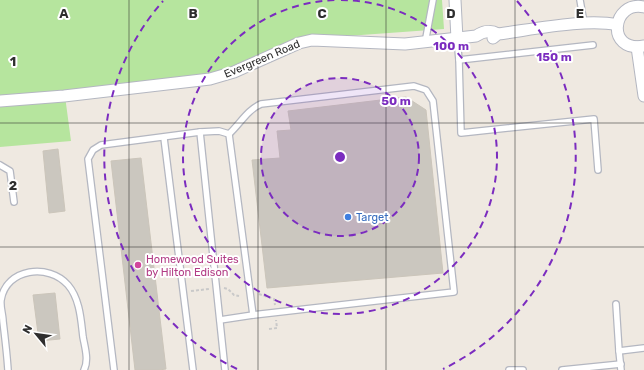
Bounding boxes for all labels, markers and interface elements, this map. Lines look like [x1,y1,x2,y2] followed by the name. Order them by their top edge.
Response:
[59,6,69,21] text: A
[188,6,198,21] text: B
[317,6,327,21] text: C
[446,6,456,21] text: D
[576,6,584,21] text: E
[222,37,302,81] street label: Evergreen Road
[433,39,469,53] text: 100 m
[536,50,572,64] text: 150 m
[10,54,16,69] text: 1
[381,94,411,108] text: 50 m
[333,150,347,164] centre of rings
[9,178,17,193] text: 2
[356,211,389,224] place label: Target
[343,212,353,222] marker: Target
[146,253,239,279] place label: Homewood Suites by Hilton Edison
[133,260,143,270] marker: Homewood Suites by Hilton Edison
[16,314,56,354] north arrow
[20,323,35,336] text: N

